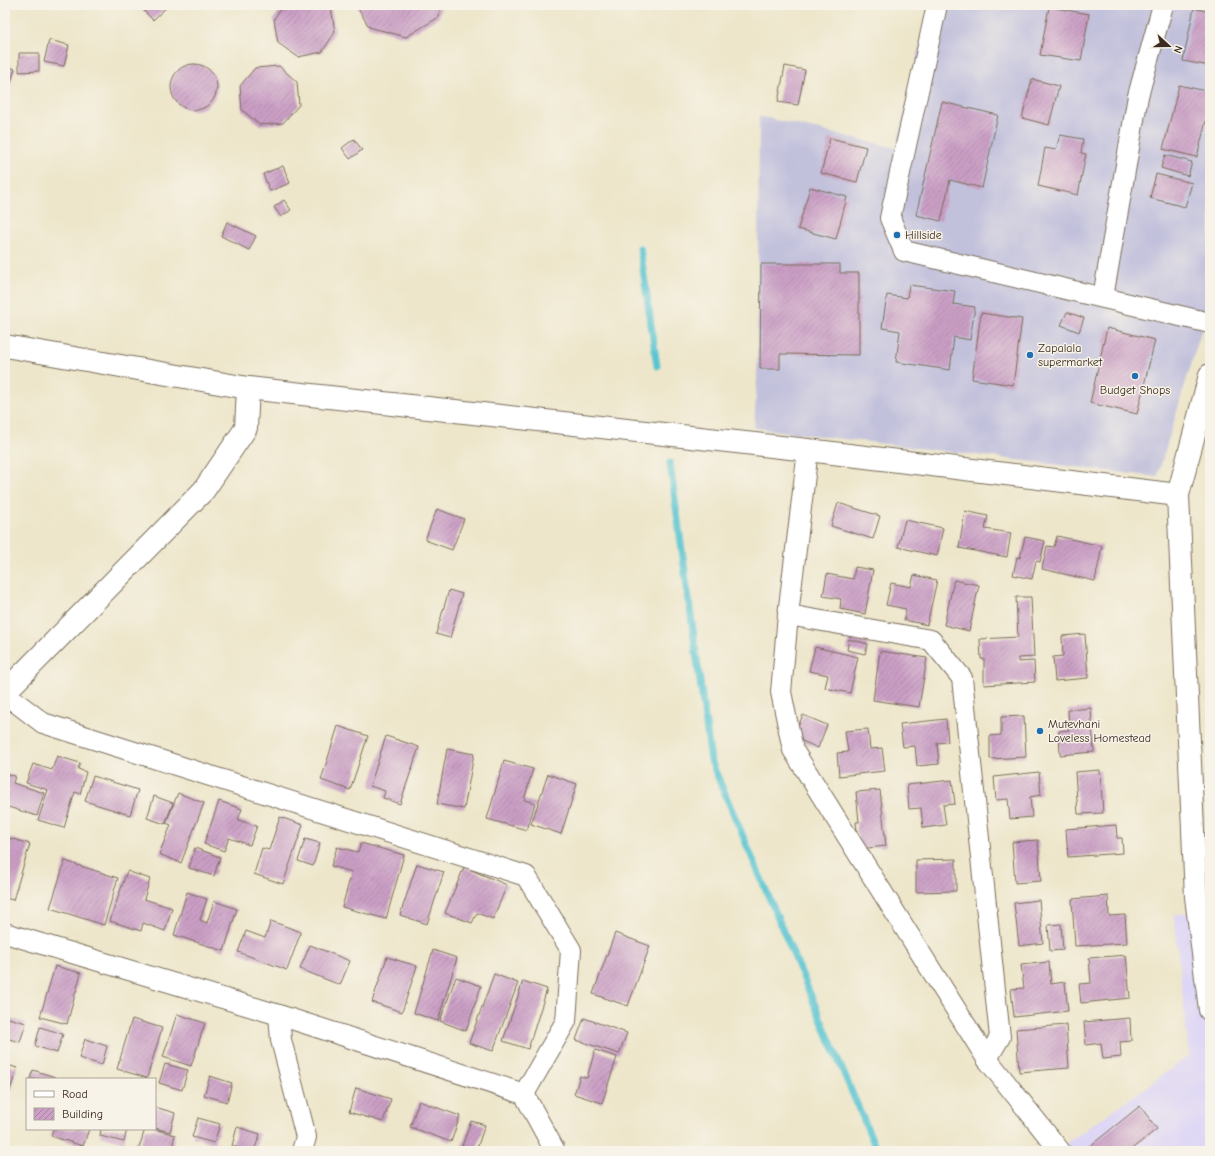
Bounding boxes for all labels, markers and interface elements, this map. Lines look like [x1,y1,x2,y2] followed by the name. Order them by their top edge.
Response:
[1149,26,1189,66] north arrow
[1171,44,1185,55] text: N
[905,228,942,242] place label: Hillside
[892,230,902,240] marker: Hillside
[1038,341,1103,369] place label: Zapalala supermarket
[1025,350,1035,360] marker: Zapalala supermarket
[1130,371,1140,381] marker: Budget Shops
[1100,383,1170,397] place label: Budget Shops
[1048,717,1151,745] place label: Mutevhani Loveless Homestead
[1035,726,1045,736] marker: Mutevhani Loveless Homestead
[26,1078,156,1130] legend
[62,1087,88,1101] text: Road
[62,1107,103,1121] text: Building

